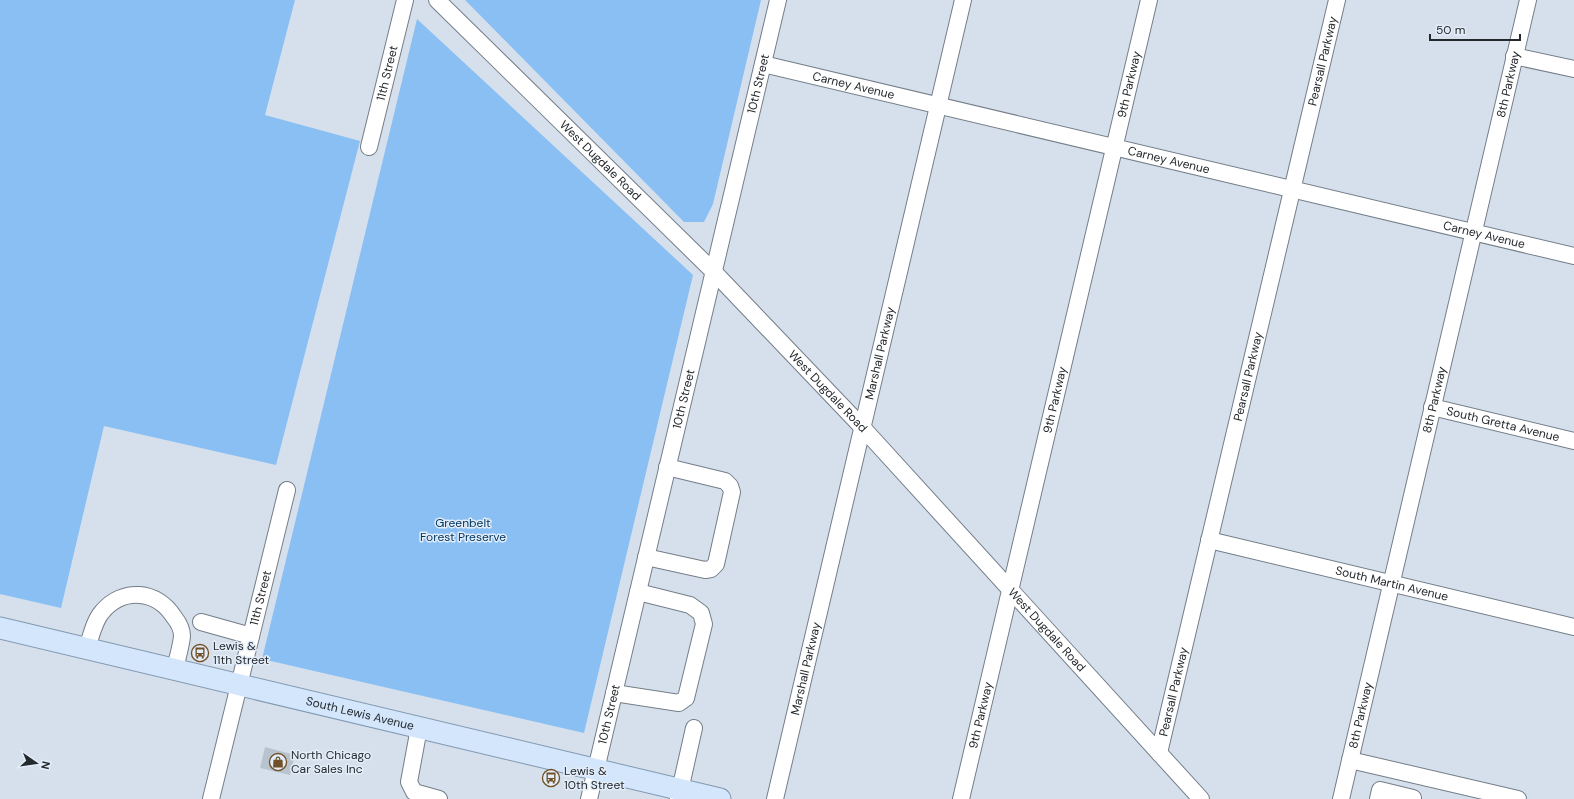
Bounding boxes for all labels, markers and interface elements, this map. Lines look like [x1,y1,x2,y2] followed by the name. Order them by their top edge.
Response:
[1304,14,1341,107] street label: Pearsall Parkway
[1430,16,1520,42] scale bar
[1436,22,1465,38] text: 50 m
[373,44,402,102] street label: 11th Street
[1114,49,1145,119] street label: 9th Parkway
[1493,49,1524,119] street label: 8th Parkway
[743,52,773,115] street label: 10th Street
[811,68,896,103] street label: Carney Avenue
[556,117,644,204] street label: West Dugdale Road
[1126,143,1212,178] street label: Carney Avenue
[1441,217,1527,252] street label: Carney Avenue
[861,305,899,401] street label: Marshall Parkway
[1230,330,1266,423] street label: Pearsall Parkway
[785,347,871,436] street label: West Dugdale Road
[1039,365,1071,435] street label: 9th Parkway
[1419,365,1450,435] street label: 8th Parkway
[669,367,698,430] street label: 10th Street
[1445,403,1561,445] street label: South Gretta Avenue
[420,515,506,545] park label: Greenbelt Forest Preserve
[1334,562,1450,605] street label: South Martin Avenue
[246,568,275,627] street label: 11th Street
[1005,585,1089,675] street label: West Dugdale Road
[787,620,824,717] street label: Marshall Parkway
[213,638,270,668] place label: Lewis & 11th Street
[190,643,210,663] bus stop icon: Lewis & 11th Street
[1155,645,1192,738] street label: Pearsall Parkway
[965,680,996,750] street label: 9th Parkway
[1345,680,1376,750] street label: 8th Parkway
[594,683,624,746] street label: 10th Street
[304,693,416,734] street label: South Lewis Avenue
[16,743,56,783] north arrow
[291,747,371,777] place label: North Chicago Car Sales Inc
[268,752,288,772] shop icon: North Chicago Car Sales Inc
[38,760,53,771] text: N
[564,763,625,793] place label: Lewis & 10th Street
[541,768,561,788] bus stop icon: Lewis & 10th Street

